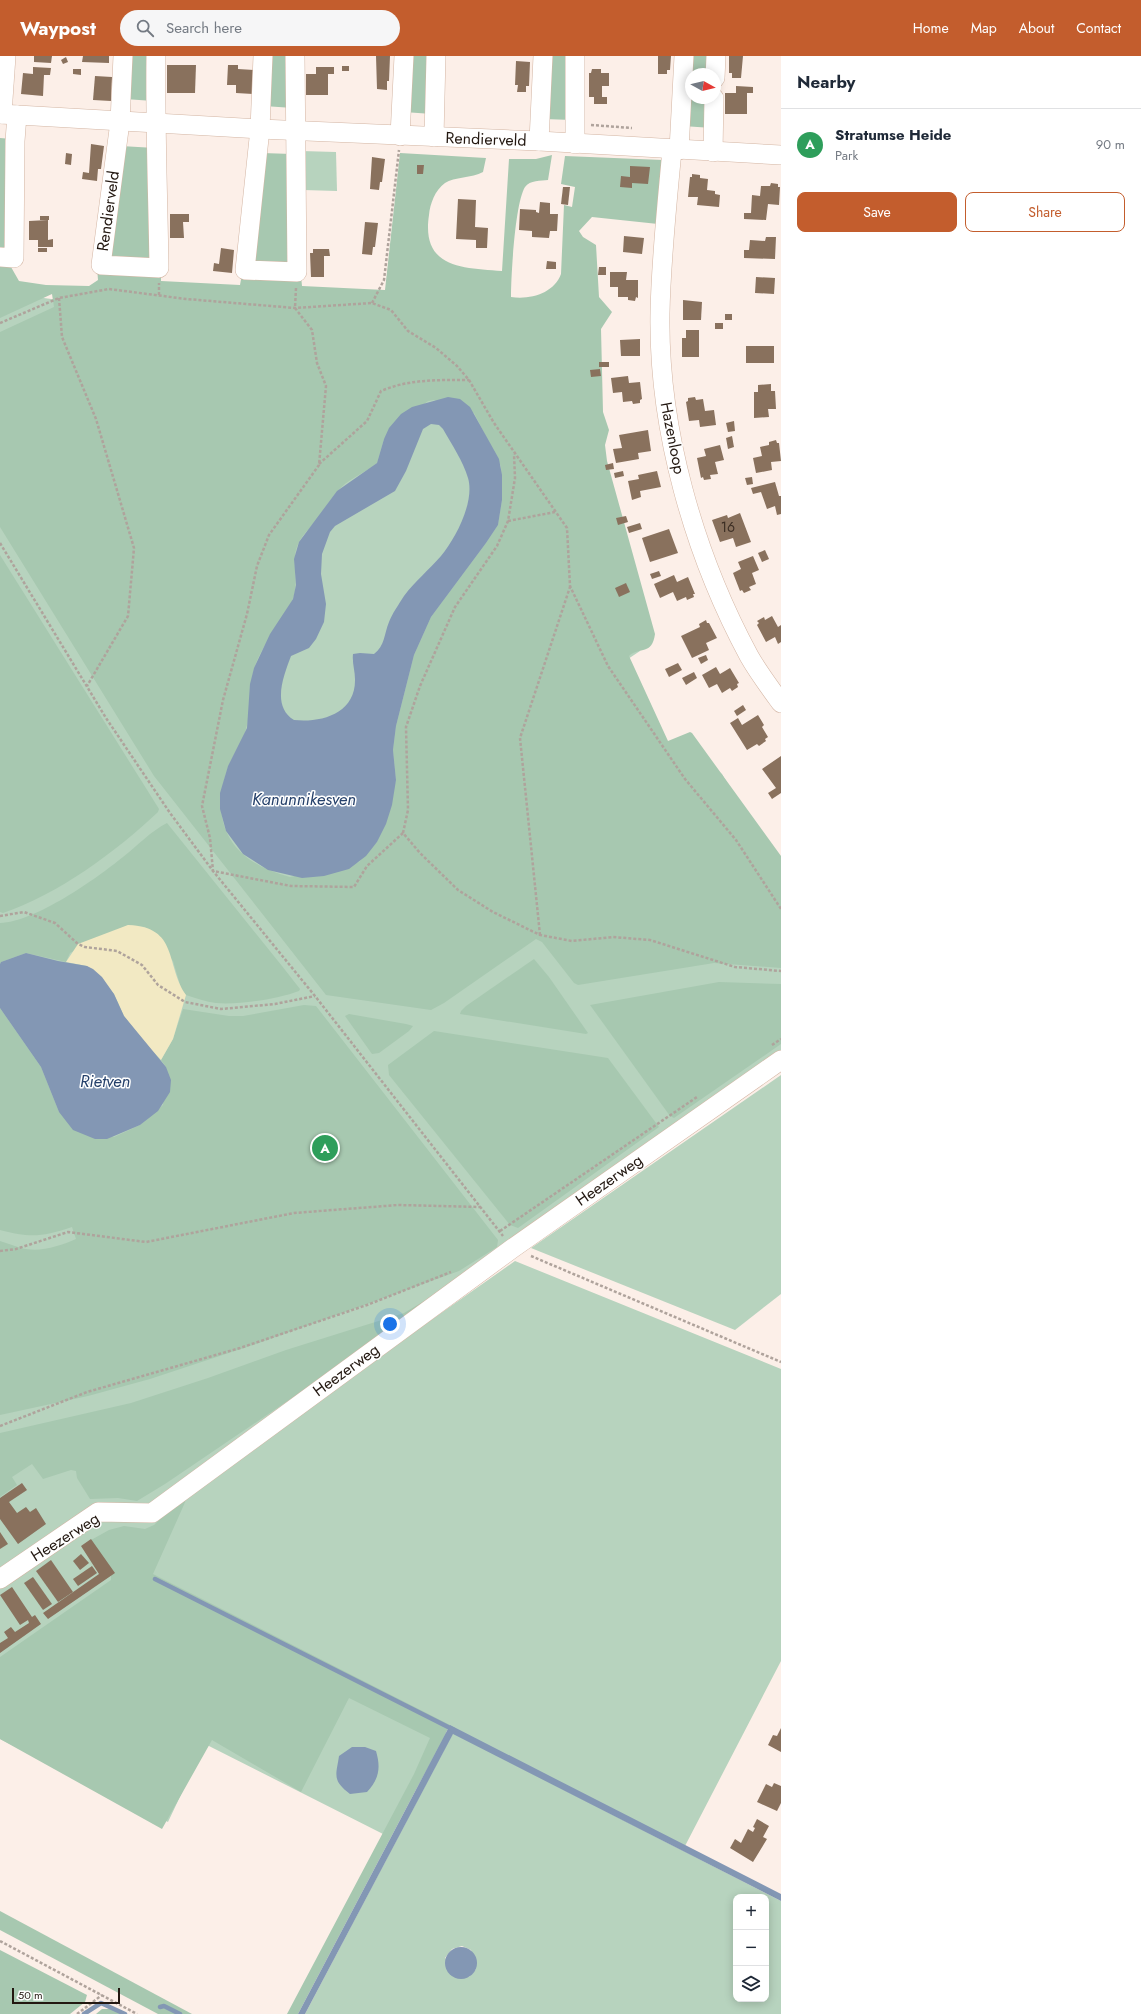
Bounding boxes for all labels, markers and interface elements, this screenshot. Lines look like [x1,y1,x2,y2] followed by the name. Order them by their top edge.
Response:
[120,10,400,46] search box
[20,15,96,42] text: Waypost
[134,17,156,39] icon: search
[166,17,242,39] text: Search here
[913,18,949,38] text: Home
[971,18,997,38] text: Map
[1019,18,1054,38] text: About
[1076,18,1121,38] text: Contact
[685,68,721,104] north arrow
[797,70,855,94] text: Nearby
[835,124,951,146] text: Stratumse Heide
[445,126,527,152] street label: Rendierveld
[805,135,815,154] text: A
[1096,135,1125,154] text: 90 m
[835,146,858,165] text: Park
[91,169,125,253] street label: Rendierveld
[797,192,957,232] button: Save
[965,192,1125,232] button: Share
[655,400,691,476] street label: Hazenloop
[721,517,735,537] house number: 16
[252,787,356,811] water label: Kanunnikesven
[80,1069,130,1093] water label: Rietven
[312,1133,338,1163] pin: A
[571,1148,647,1212] street label: Heezerweg
[380,1314,400,1334] your location
[308,1338,384,1402] street label: Heezerweg
[26,1507,104,1567] street label: Heezerweg
[733,1894,769,2002] map controls
[733,1894,769,1930] button: +
[733,1930,769,1966] button: −
[733,1966,769,2002] button: layers
[12,1986,120,2005] scale bar
[18,1987,43,2003] text: 50 m

